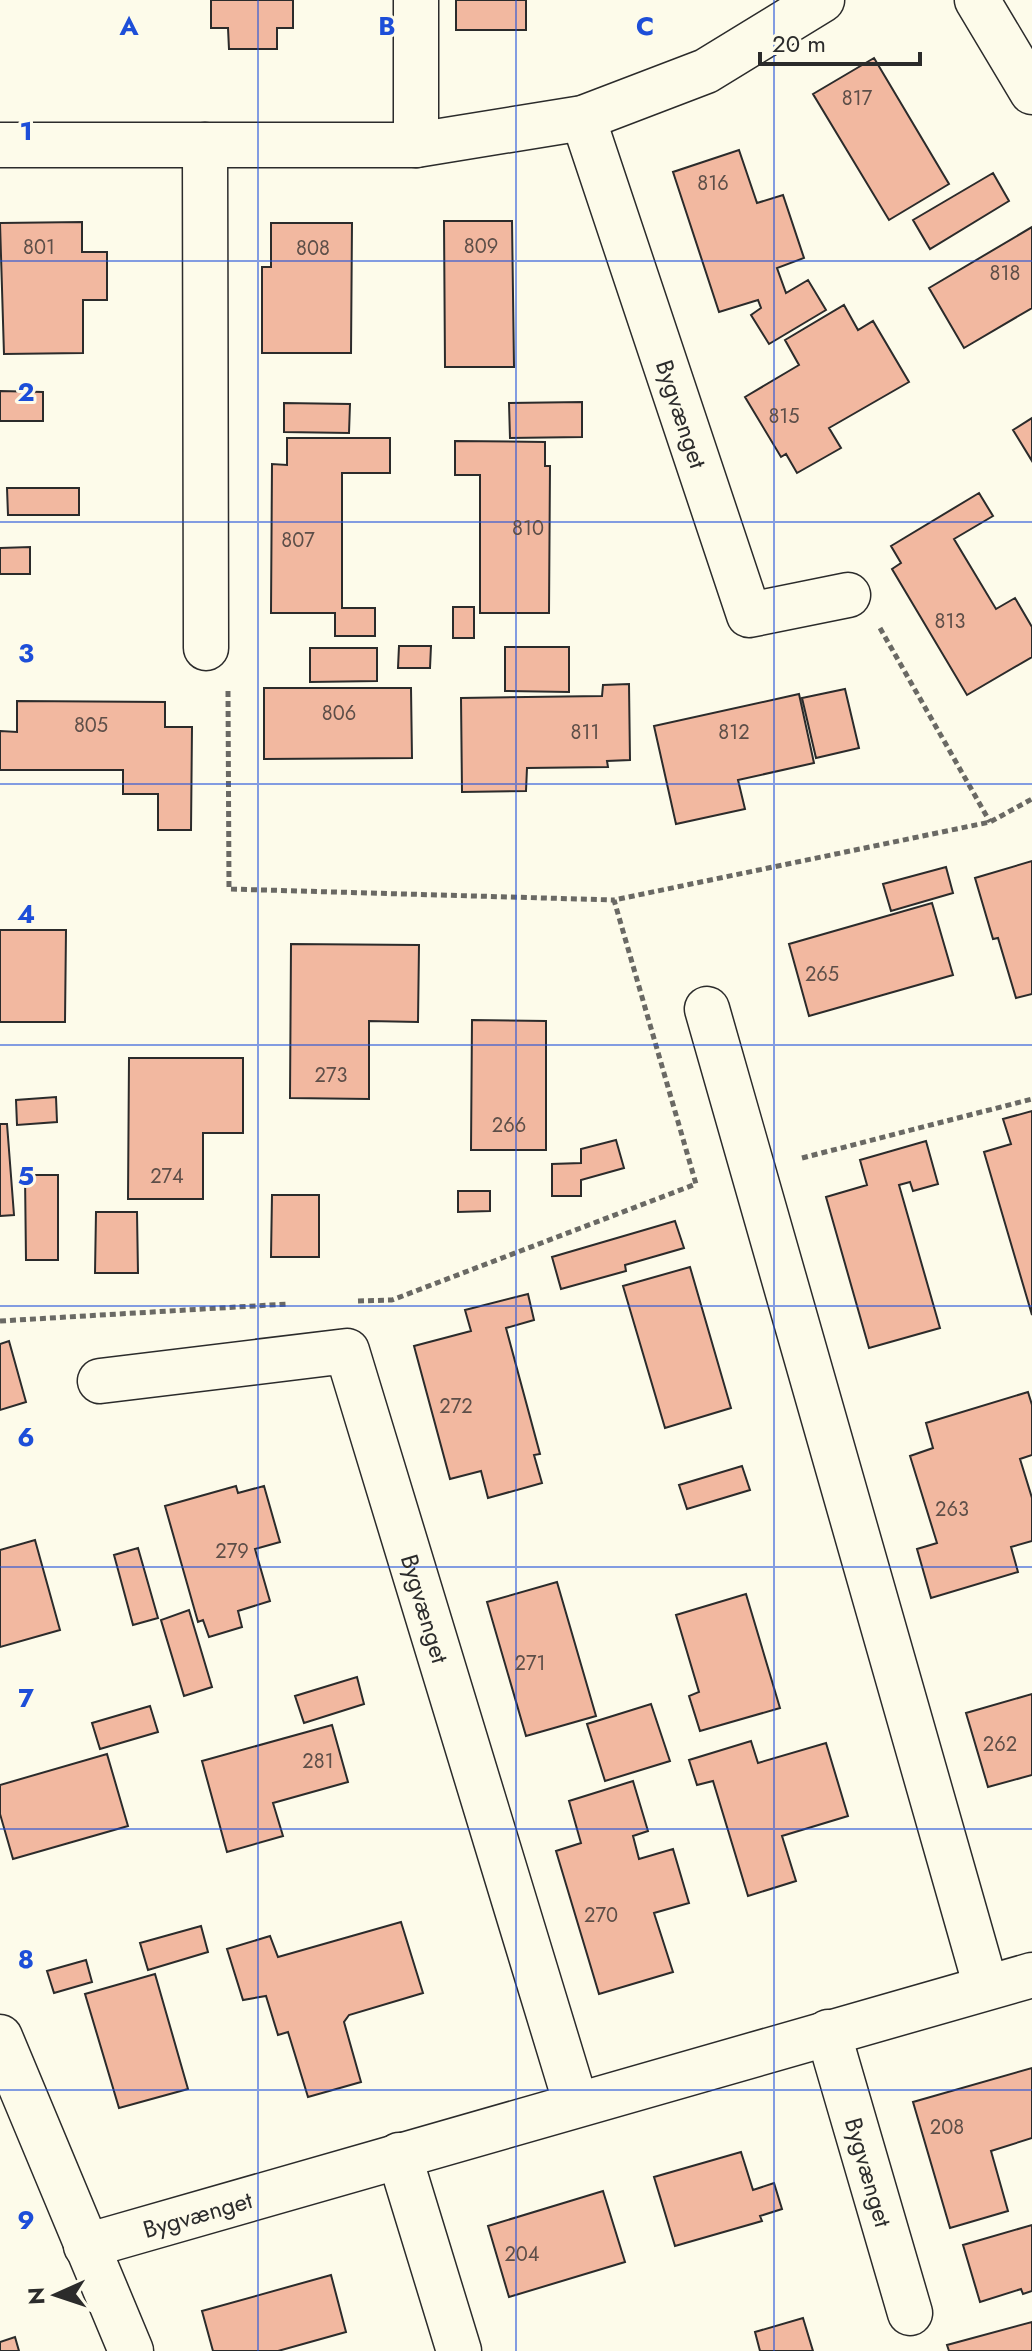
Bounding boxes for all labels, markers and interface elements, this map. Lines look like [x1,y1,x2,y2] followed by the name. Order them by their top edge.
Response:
[118,7,139,45] text: A
[378,7,396,45] text: B
[636,7,654,45] text: C
[760,16,920,66] scale bar
[772,26,826,61] text: 20 m
[842,84,873,113] house number: 817
[19,112,33,150] text: 1
[697,169,729,198] house number: 816
[464,232,498,261] house number: 809
[23,233,55,262] house number: 801
[296,234,330,263] house number: 808
[990,259,1020,288] house number: 818
[647,355,716,473] street label: Bygvænget
[17,373,35,411] text: 2
[768,402,800,431] house number: 815
[512,514,544,543] house number: 810
[281,526,315,555] house number: 807
[935,607,965,636] house number: 813
[18,634,34,672] text: 3
[322,699,356,728] house number: 806
[74,711,108,740] house number: 805
[571,718,599,747] house number: 811
[718,718,750,747] house number: 812
[17,895,35,933] text: 4
[805,960,839,989] house number: 265
[315,1061,347,1090] house number: 273
[492,1111,526,1140] house number: 266
[18,1157,34,1195] text: 5
[150,1162,184,1191] house number: 274
[439,1392,473,1421] house number: 272
[17,1418,35,1456] text: 6
[935,1495,969,1524] house number: 263
[215,1537,249,1566] house number: 279
[392,1550,458,1667] street label: Bygvænget
[515,1649,545,1678] house number: 271
[18,1679,34,1717] text: 7
[983,1730,1017,1759] house number: 262
[302,1747,334,1776] house number: 281
[584,1901,618,1930] house number: 270
[18,1940,34,1978] text: 8
[836,2113,901,2231] street label: Bygvænget
[930,2113,964,2142] house number: 208
[139,2182,256,2246] street label: Bygvænget
[17,2201,35,2239] text: 9
[504,2240,540,2269] house number: 204
[16,2255,96,2335] north arrow
[20,2286,52,2306] text: N

